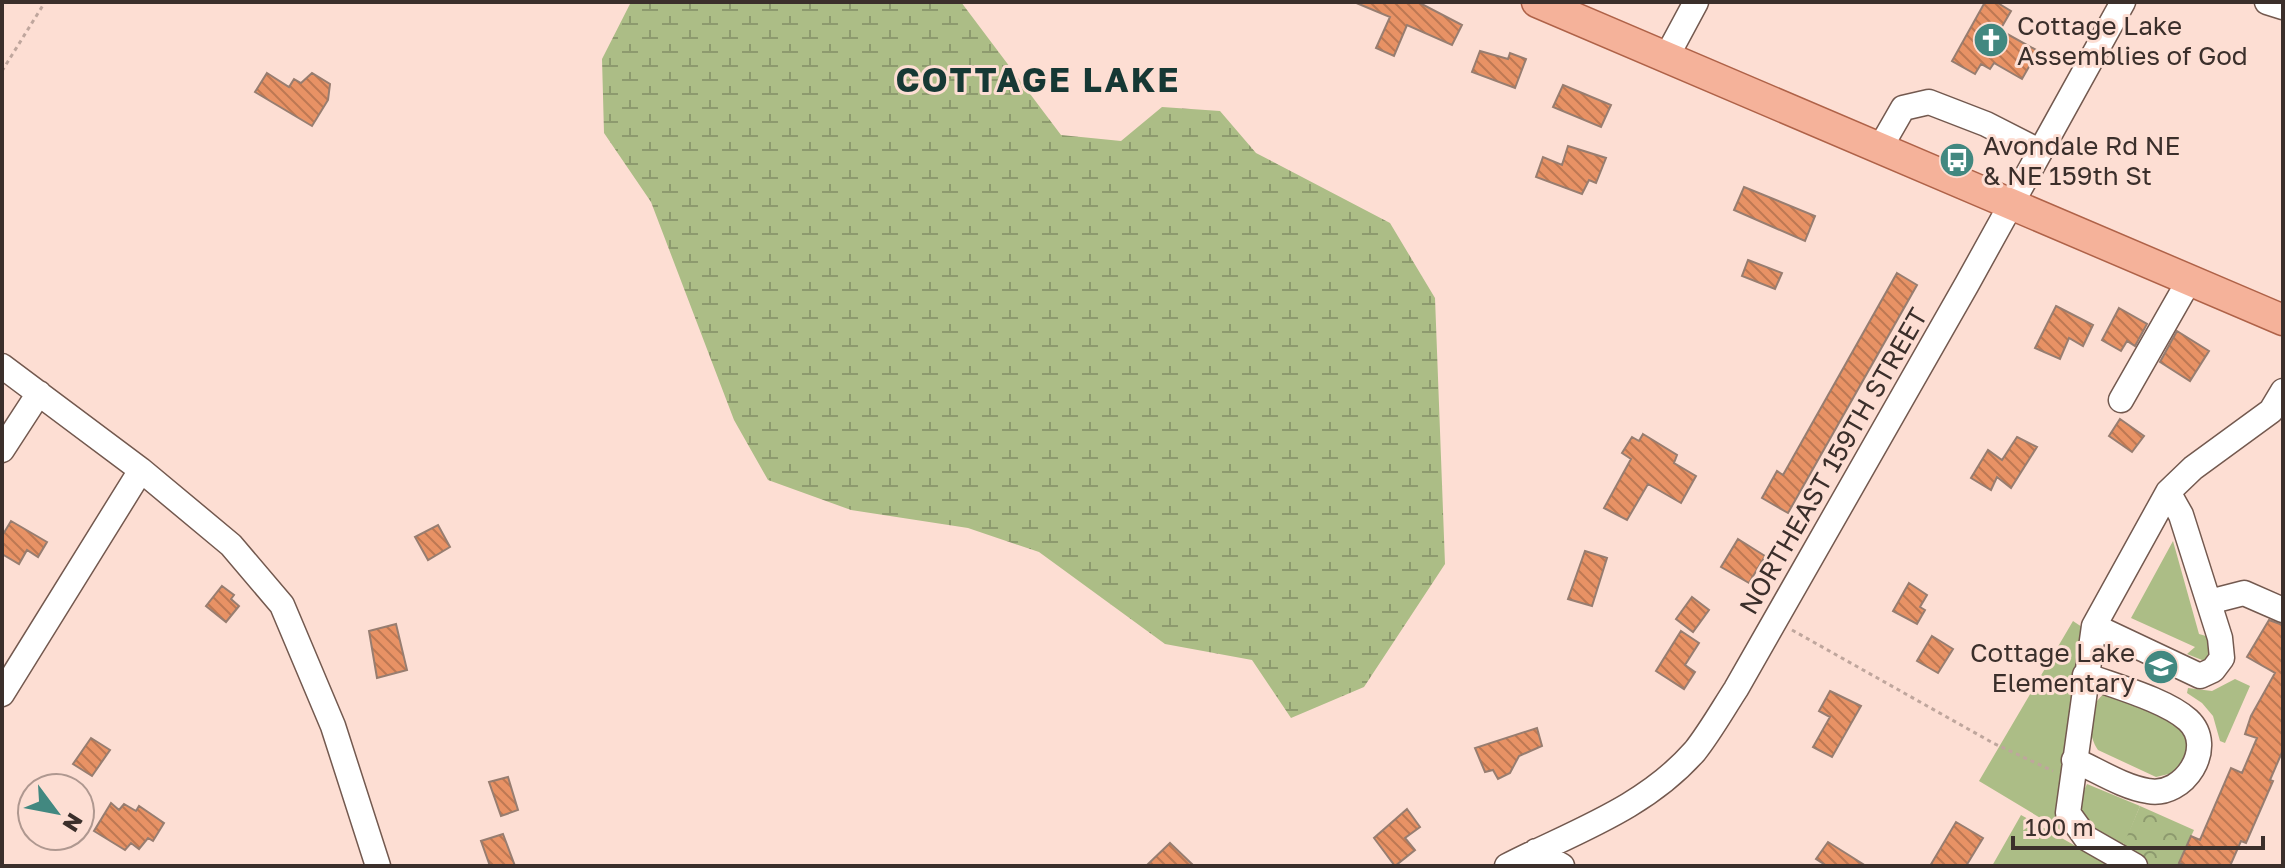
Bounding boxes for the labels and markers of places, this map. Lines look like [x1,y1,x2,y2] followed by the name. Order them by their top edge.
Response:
[2017,10,2248,71] place label: Cottage Lake Assemblies of God
[1972,21,2010,59] church icon: Cottage Lake Assemblies of God
[1983,130,2180,191] place label: Avondale Rd NE & NE 159th St
[1938,141,1976,179] bus stop icon: Avondale Rd NE & NE 159th St
[1970,637,2135,698] place label: Cottage Lake Elementary
[2142,648,2180,686] school or university icon: Cottage Lake Elementary

